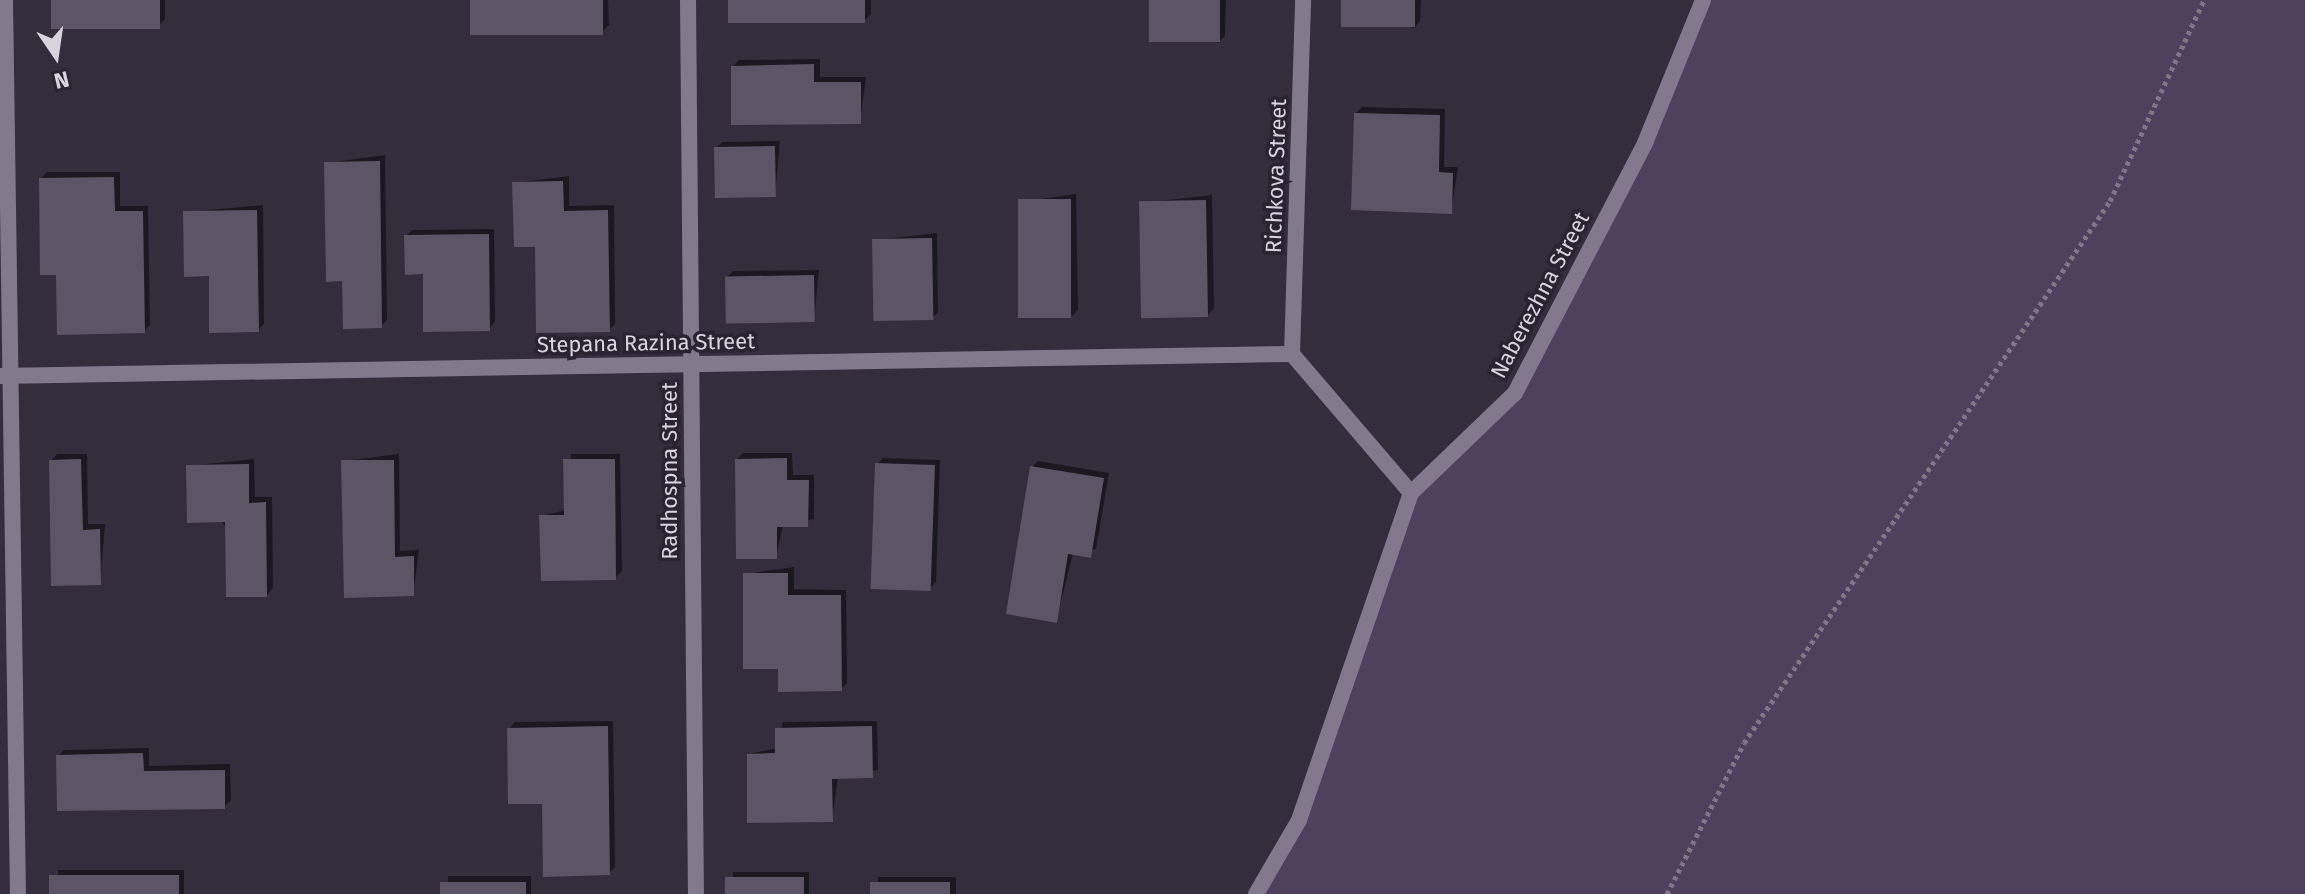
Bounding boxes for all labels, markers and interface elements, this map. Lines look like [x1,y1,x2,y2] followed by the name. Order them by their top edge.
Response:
[16,16,96,96] north arrow
[51,65,72,95] text: N
[1260,98,1292,254] street label: Richkova Street
[1485,207,1595,383] street label: Naberezhna Street
[537,328,755,358] street label: Stepana Razina Street
[657,382,683,560] street label: Radhospna Street

